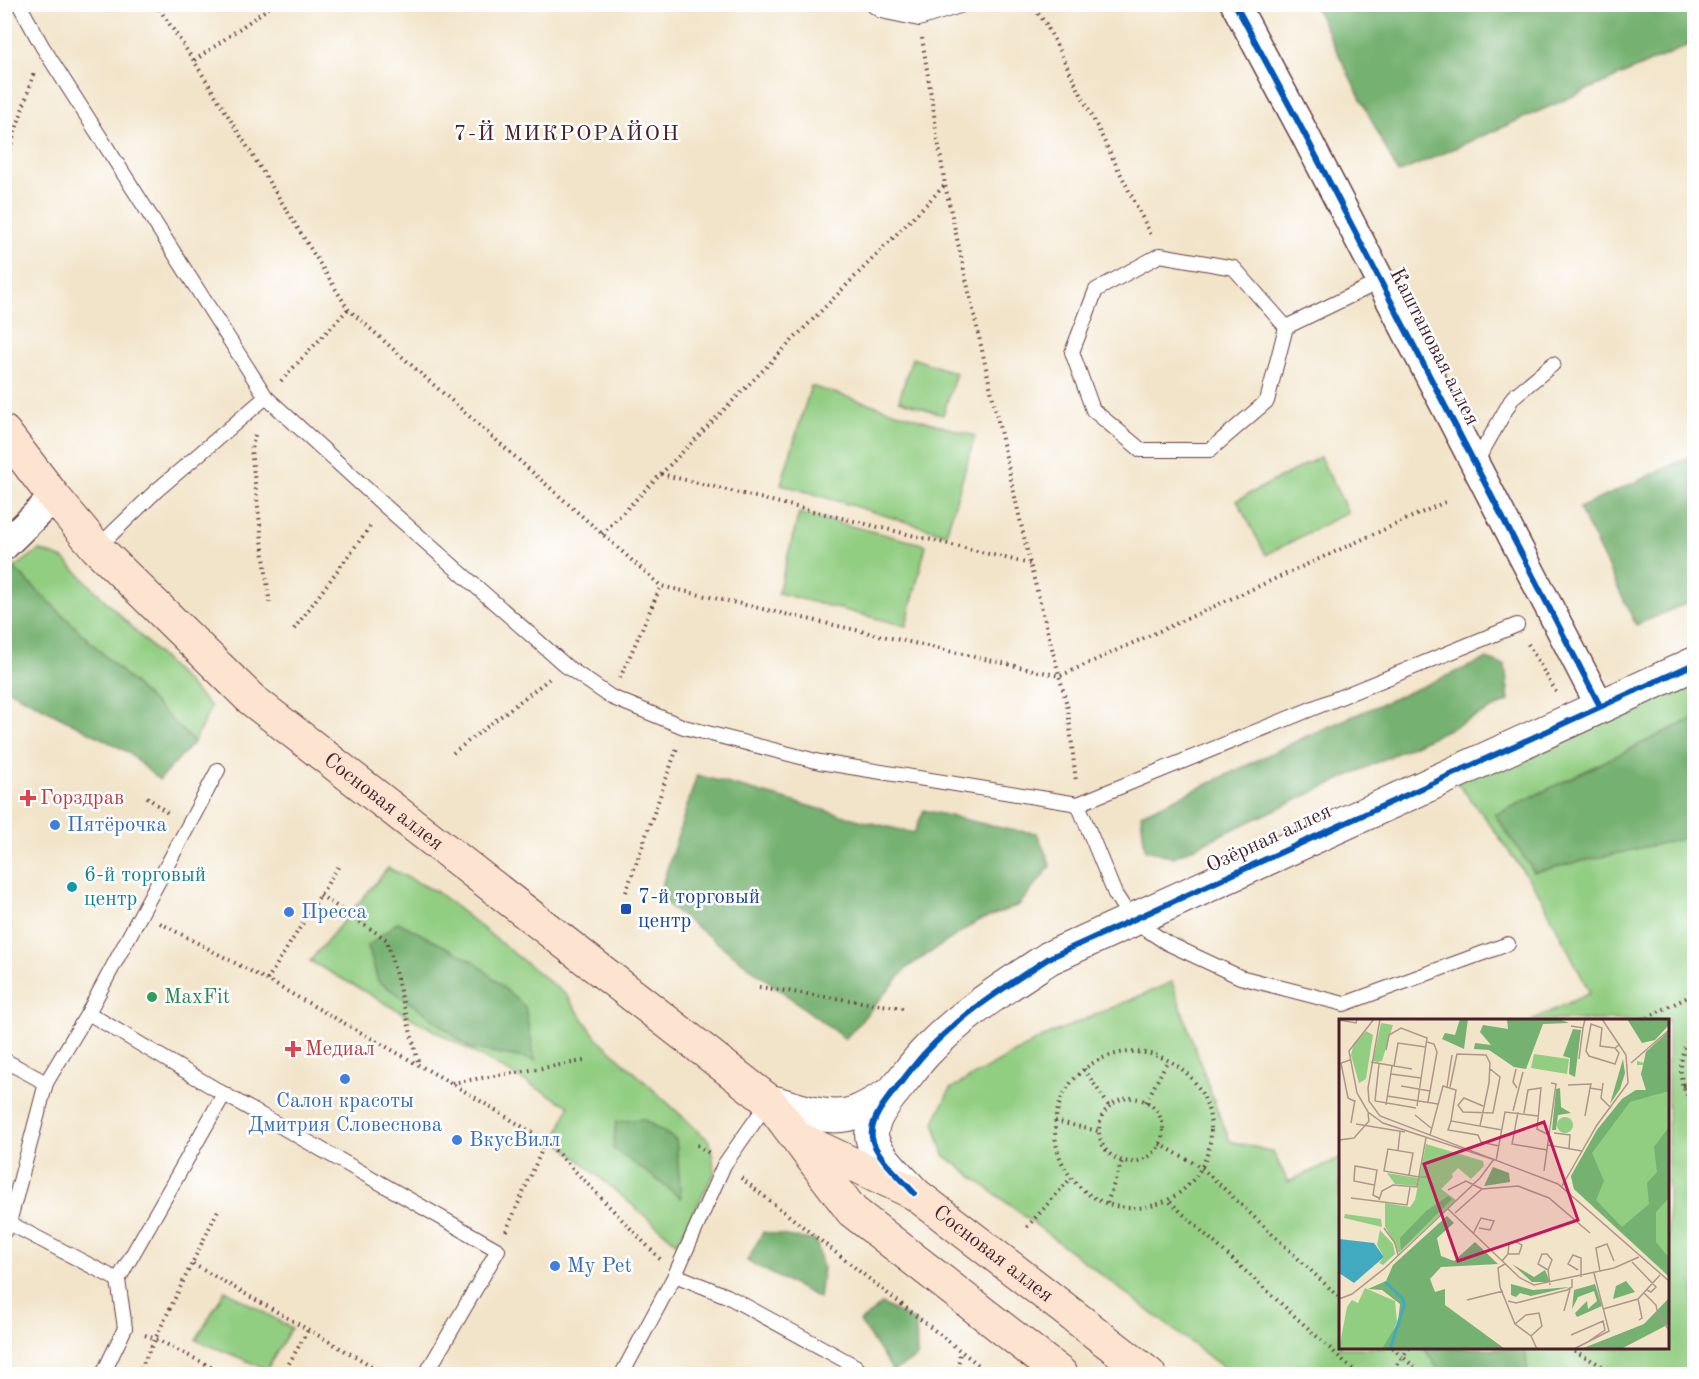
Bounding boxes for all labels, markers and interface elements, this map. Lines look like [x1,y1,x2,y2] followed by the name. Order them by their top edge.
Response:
[454,119,680,145] district label: 7-Й МИКРОРАЙОН
[1385,265,1483,429] street label: Каштановая аллея
[320,749,447,855] street label: Сосновая аллея
[40,788,124,809] place label: Горздрав
[21,791,35,805] marker: Горздрав
[1203,801,1335,877] street label: Озёрная аллея
[67,815,167,836] place label: Пятёрочка
[48,818,62,832] marker: Пятёрочка
[84,865,206,910] place label: 6-й торговый центр
[65,880,79,894] marker: 6-й торговый центр
[638,887,760,932] place label: 7-й торговый центр
[301,902,367,923] place label: Пресса
[619,902,633,916] marker: 7-й торговый центр
[282,905,296,919] marker: Пресса
[164,987,230,1008] place label: MaxFit
[145,990,159,1004] marker: MaxFit
[1339,1019,1669,1349] inset map
[305,1039,375,1060] place label: Медиал
[286,1042,300,1056] marker: Медиал
[338,1072,352,1086] marker: Салон красоты Дмитрия Словеснова
[248,1091,442,1136] place label: Салон красоты Дмитрия Словеснова
[469,1130,560,1151] place label: ВкусВилл
[450,1133,464,1147] marker: ВкусВилл
[929,1201,1057,1307] street label: Сосновая аллея
[567,1256,632,1277] place label: My Pet
[548,1259,562,1273] marker: My Pet

